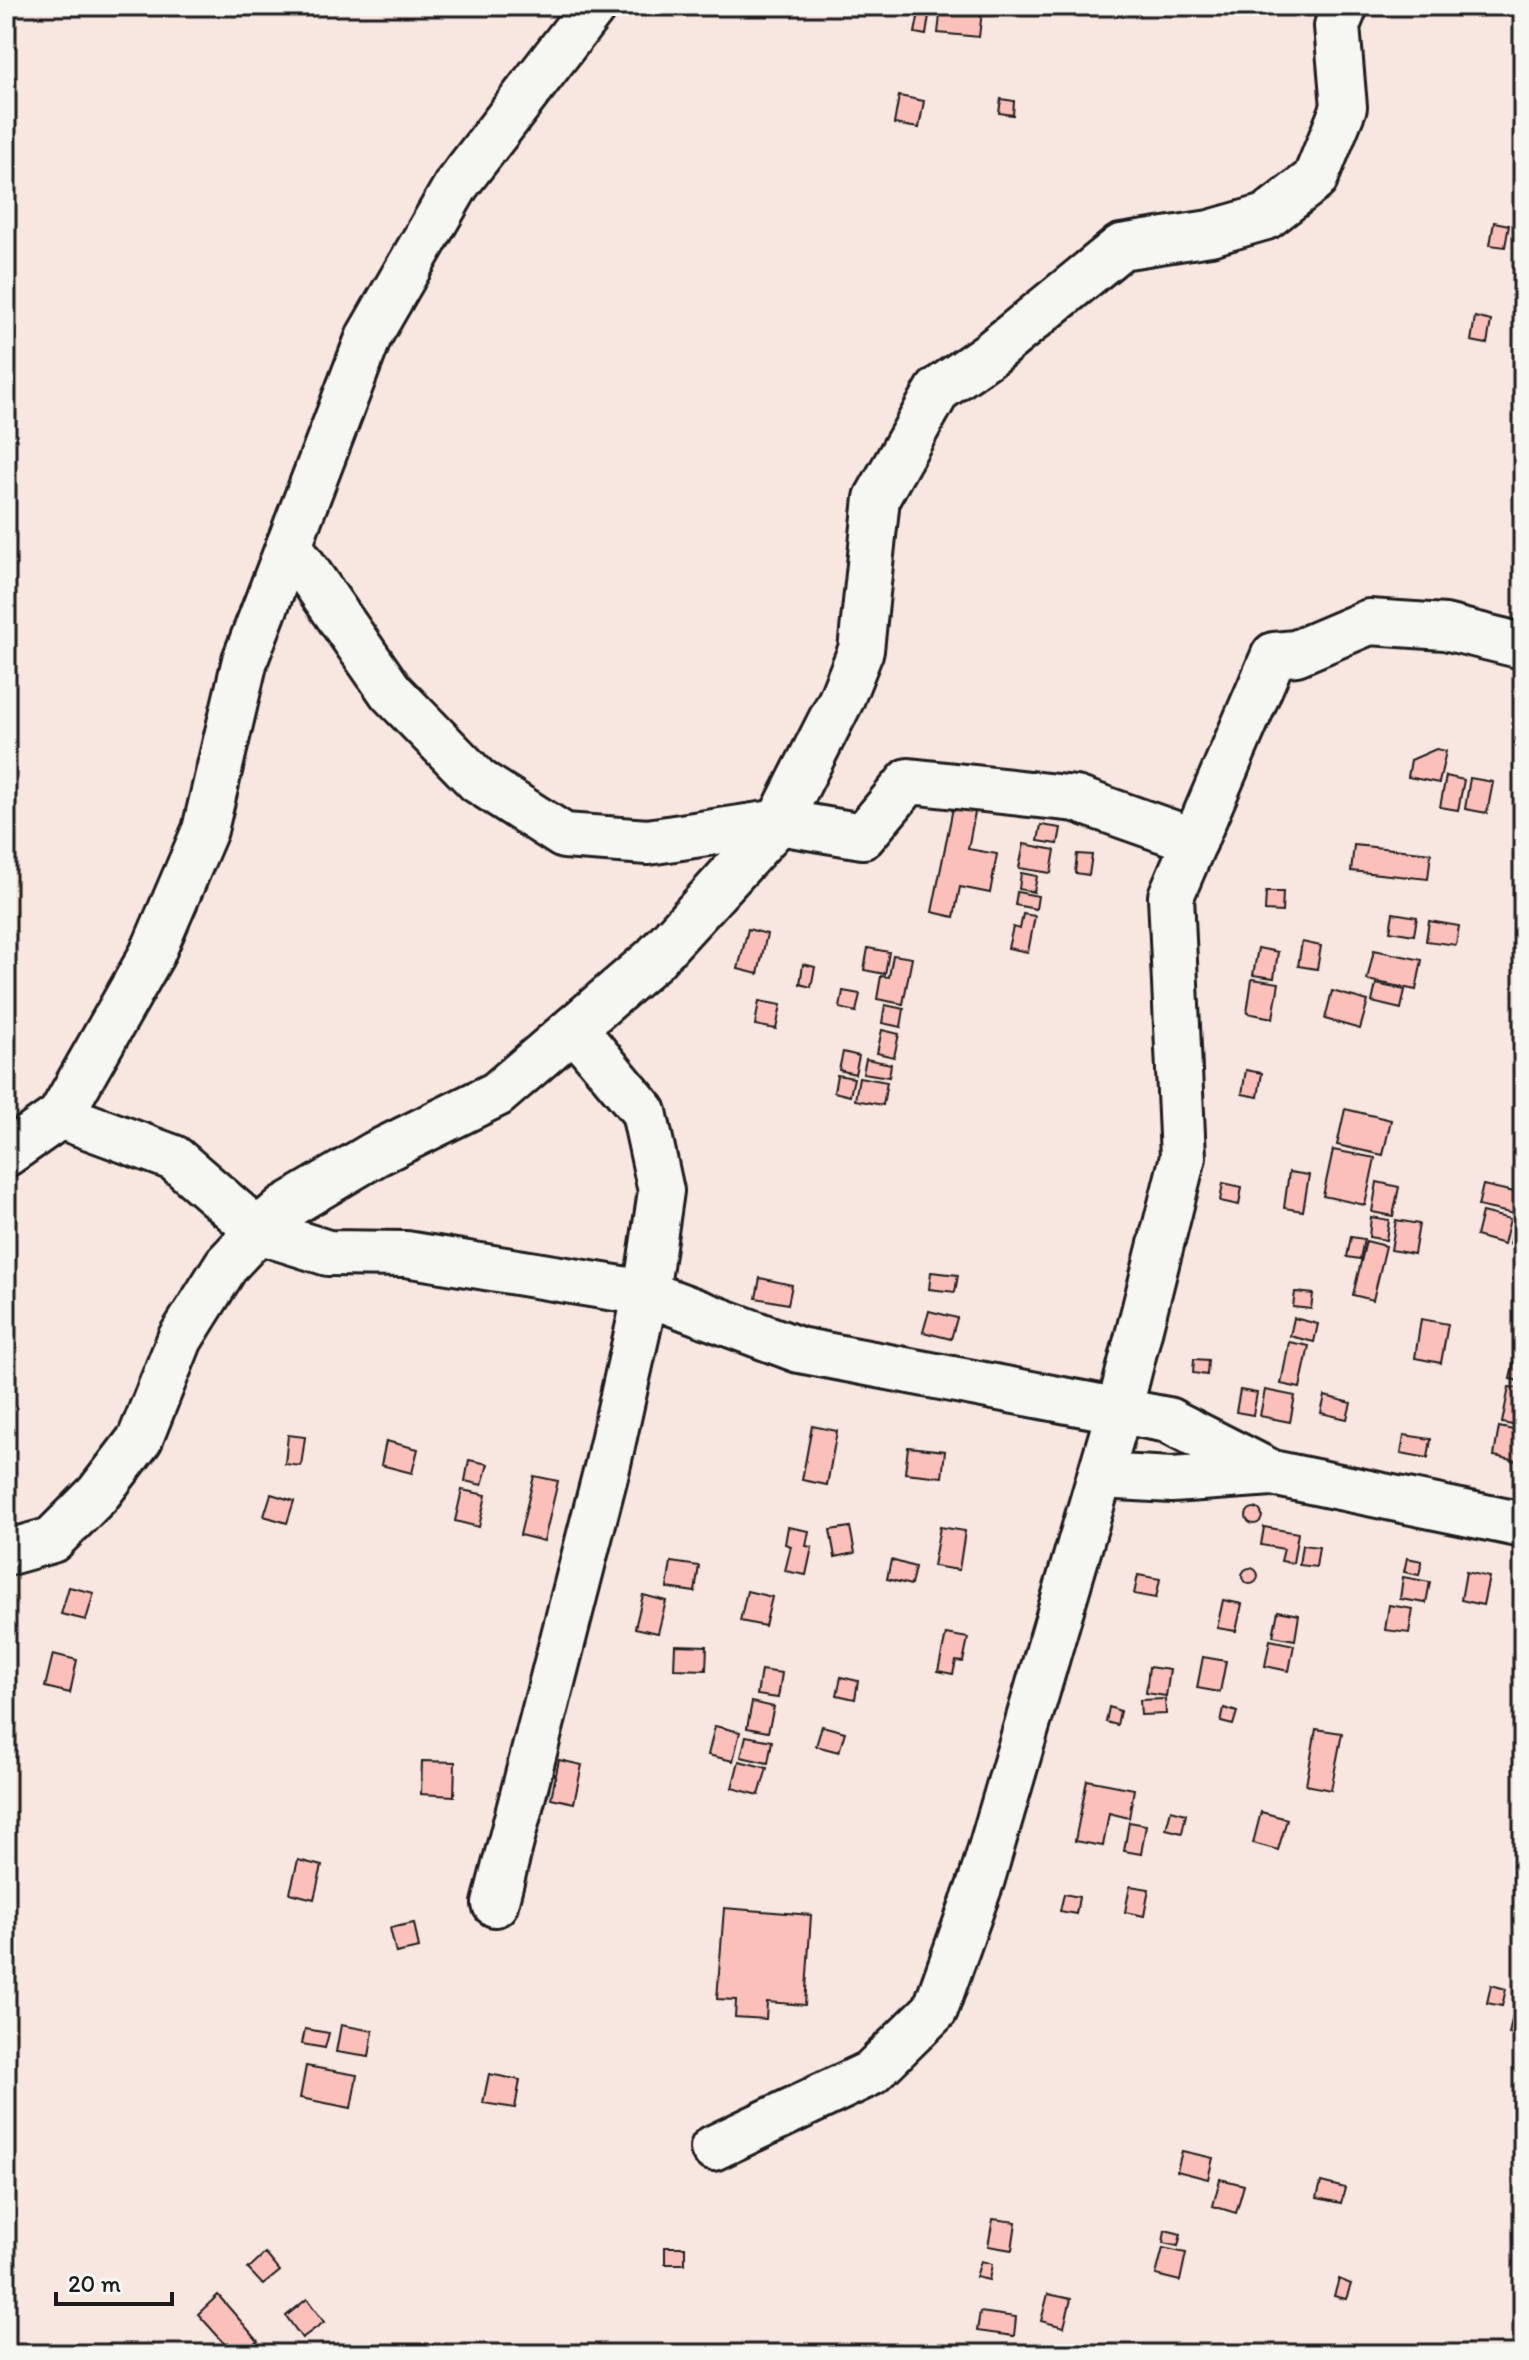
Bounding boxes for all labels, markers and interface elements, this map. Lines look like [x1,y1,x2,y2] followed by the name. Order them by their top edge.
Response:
[56,2256,172,2306] scale bar
[68,2269,121,2298] text: 20 m

